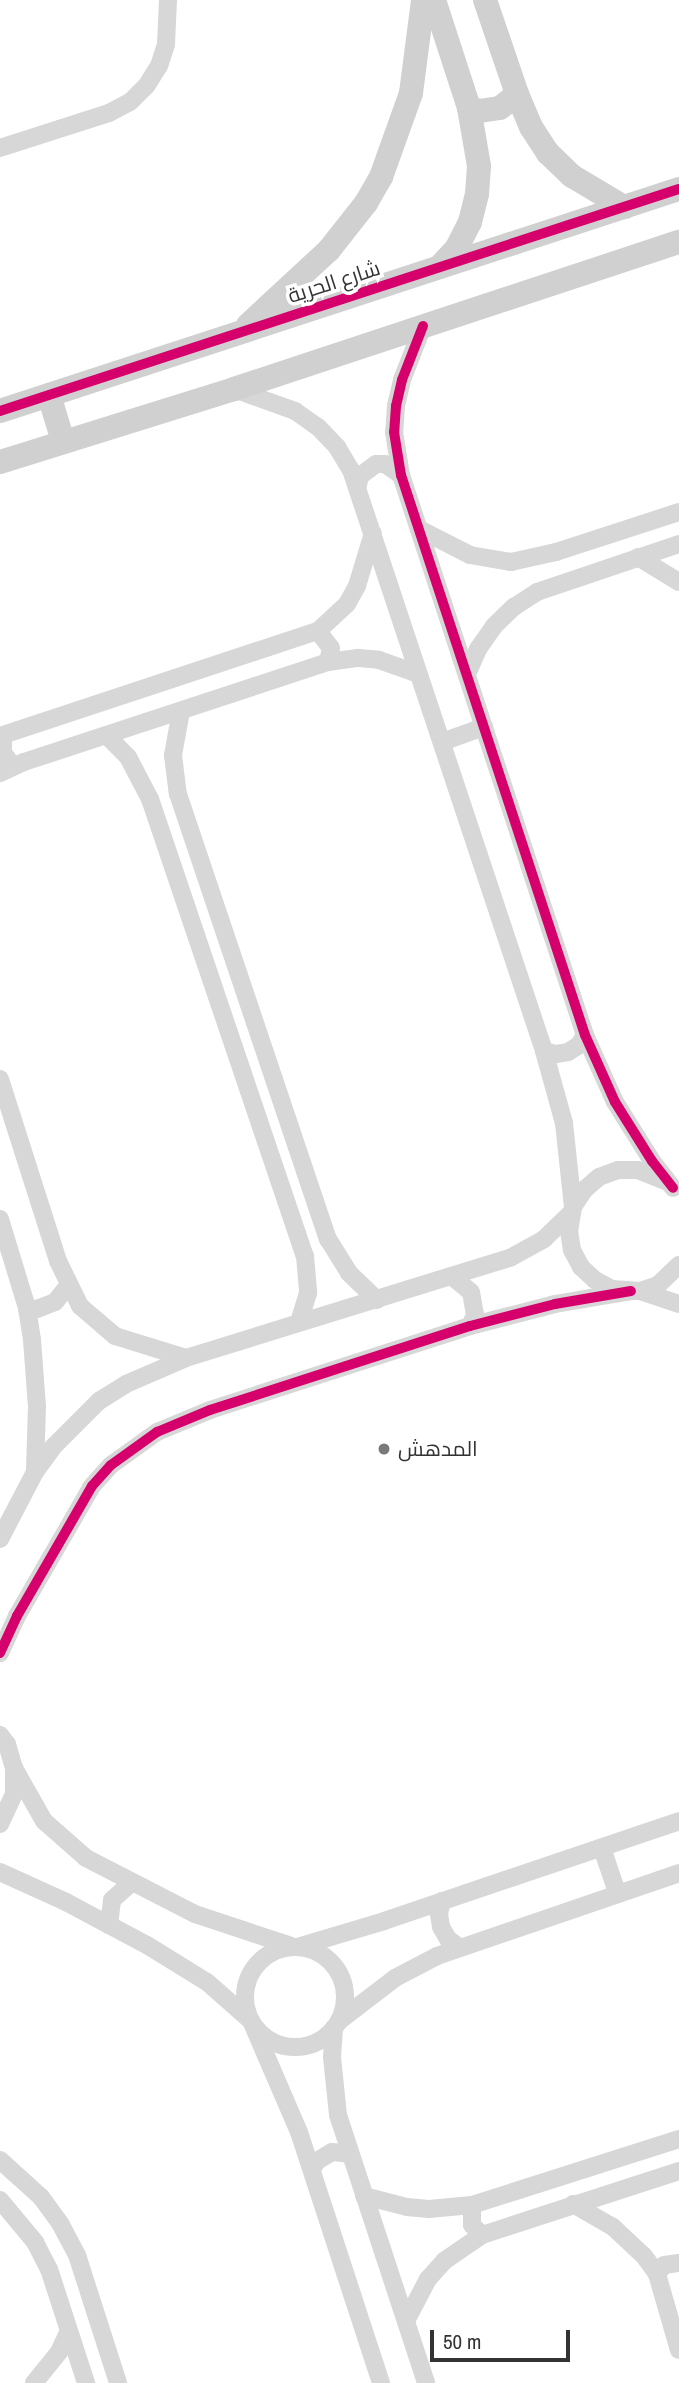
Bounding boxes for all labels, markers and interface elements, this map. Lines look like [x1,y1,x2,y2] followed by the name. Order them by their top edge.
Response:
[285,255,383,309] street label: شارع الحرية
[398,1436,478,1462] place label: المدهش
[376,1441,392,1457] marker: المدهش
[434,2316,574,2360] scale bar
[443,2327,481,2356] text: 50 m

